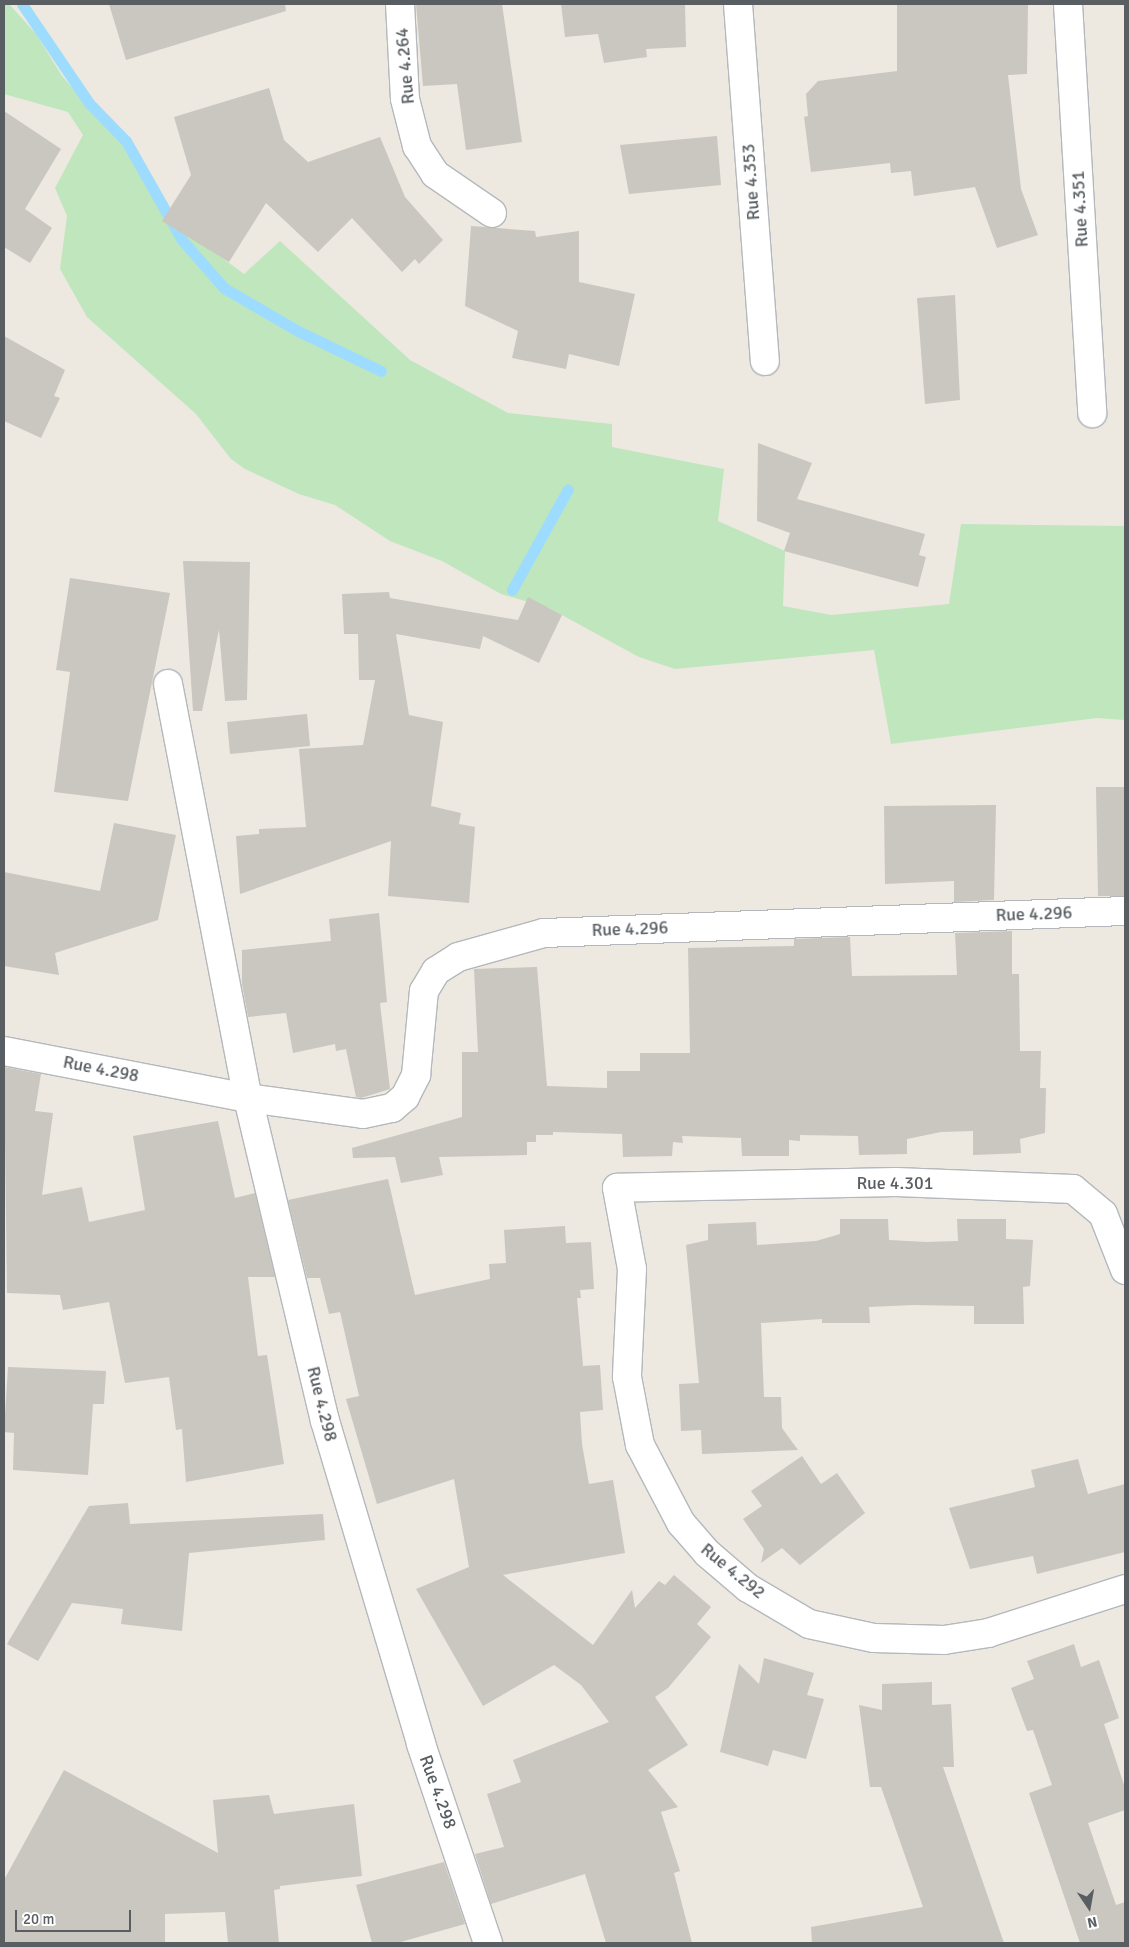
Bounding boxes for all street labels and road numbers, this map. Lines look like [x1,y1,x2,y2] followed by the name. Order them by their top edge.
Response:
[391,27,419,105] street label: Rue 4.264
[738,143,764,221] street label: Rue 4.353
[1067,170,1093,248] street label: Rue 4.351
[995,902,1073,926] street label: Rue 4.296
[591,917,669,941] street label: Rue 4.296
[61,1051,141,1087] street label: Rue 4.298
[857,1172,933,1194] street label: Rue 4.301
[302,1364,342,1444] street label: Rue 4.298
[696,1538,770,1604] street label: Rue 4.292
[415,1752,461,1832] street label: Rue 4.298

